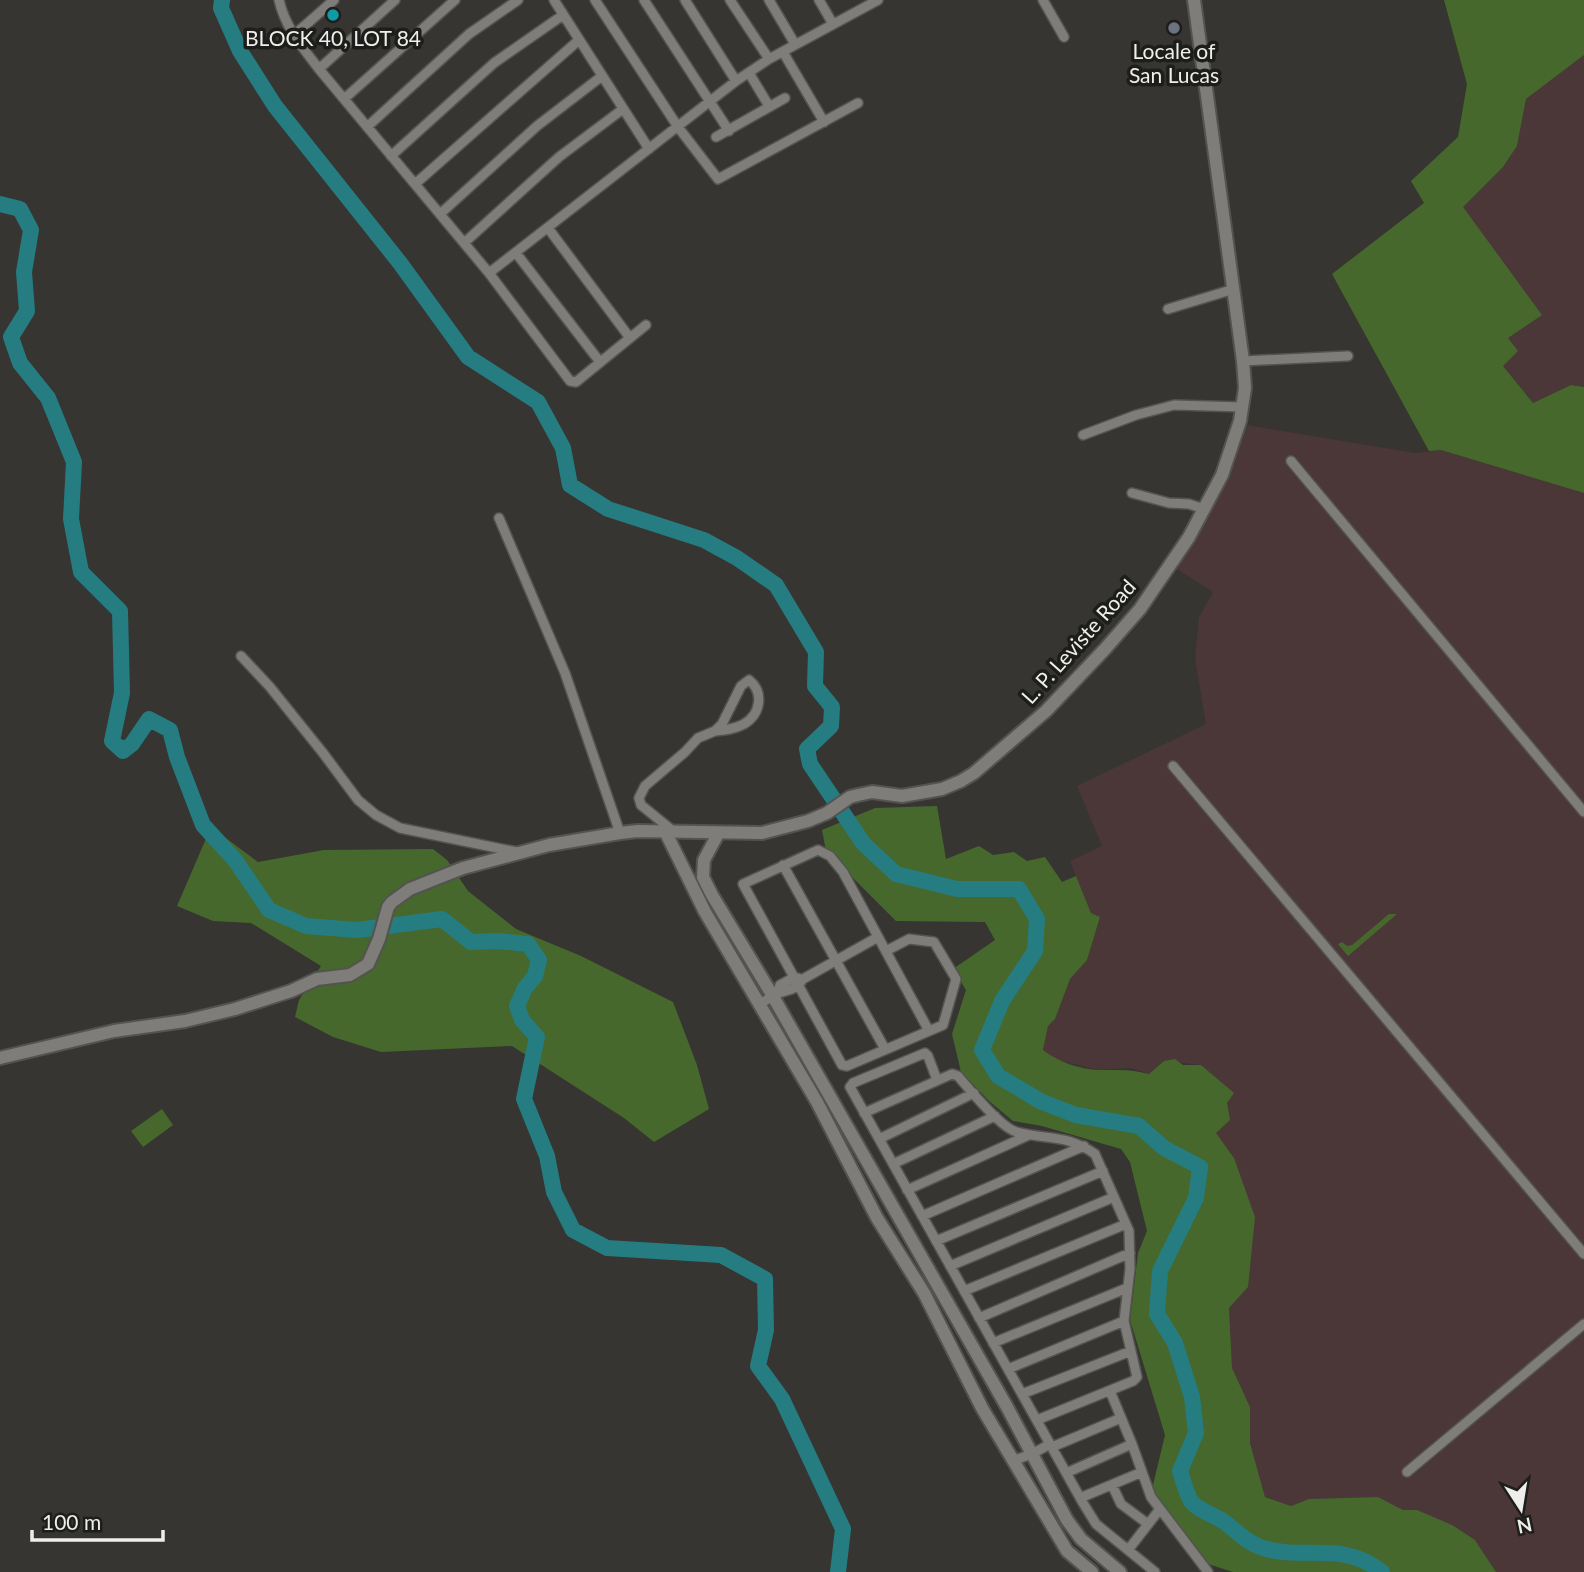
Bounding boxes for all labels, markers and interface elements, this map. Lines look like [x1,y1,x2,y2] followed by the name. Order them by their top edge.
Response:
[325,7,341,23] marker: BLOCK 40, LOT 84
[1166,20,1182,36] marker: Locale of San Lucas
[245,25,421,50] place label: BLOCK 40, LOT 84
[1129,38,1219,87] place label: Locale of San Lucas
[1016,574,1140,708] street label: L. P. Leviste Road
[1486,1474,1556,1544] north arrow
[32,1498,163,1542] scale bar
[42,1509,101,1534] text: 100 m
[1515,1513,1534,1539] text: N

